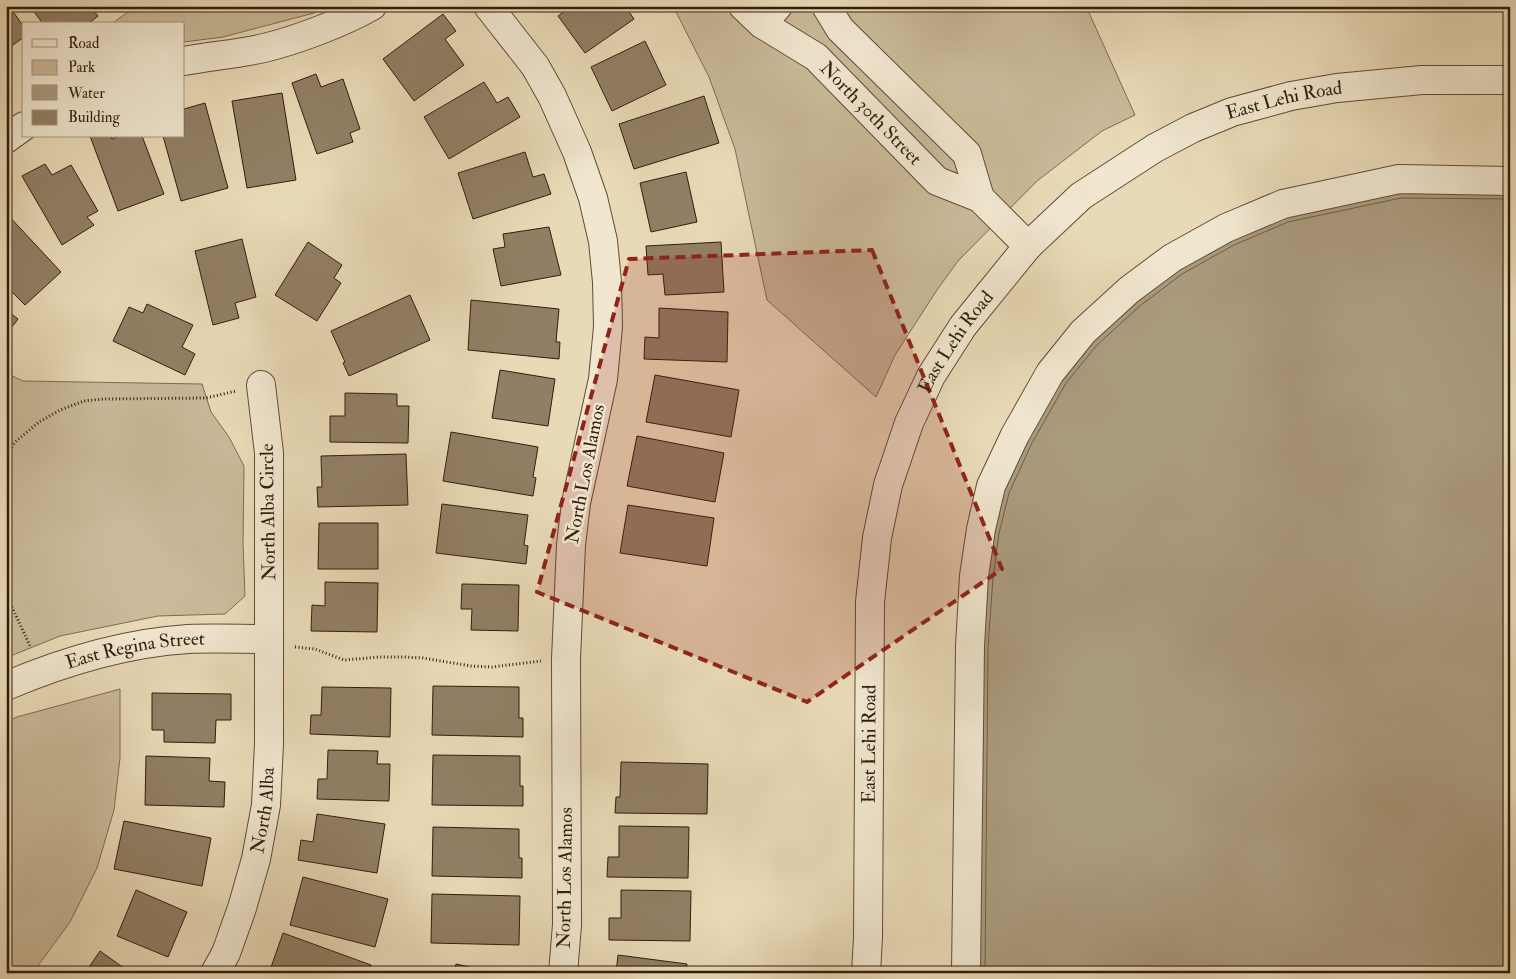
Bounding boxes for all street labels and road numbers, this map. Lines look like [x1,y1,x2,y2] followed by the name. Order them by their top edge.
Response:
[815,56,927,170] street label: North 30th Street
[1223,76,1344,125] street label: East Lehi Road
[913,285,999,397] street label: East Lehi Road
[560,402,610,546] street label: North Los Alamos
[255,443,281,581] street label: North Alba Circle
[63,627,205,675] street label: East Regina Street
[857,684,882,803] street label: East Lehi Road
[245,766,280,855] street label: North Alba
[552,807,578,949] street label: North Los Alamos

